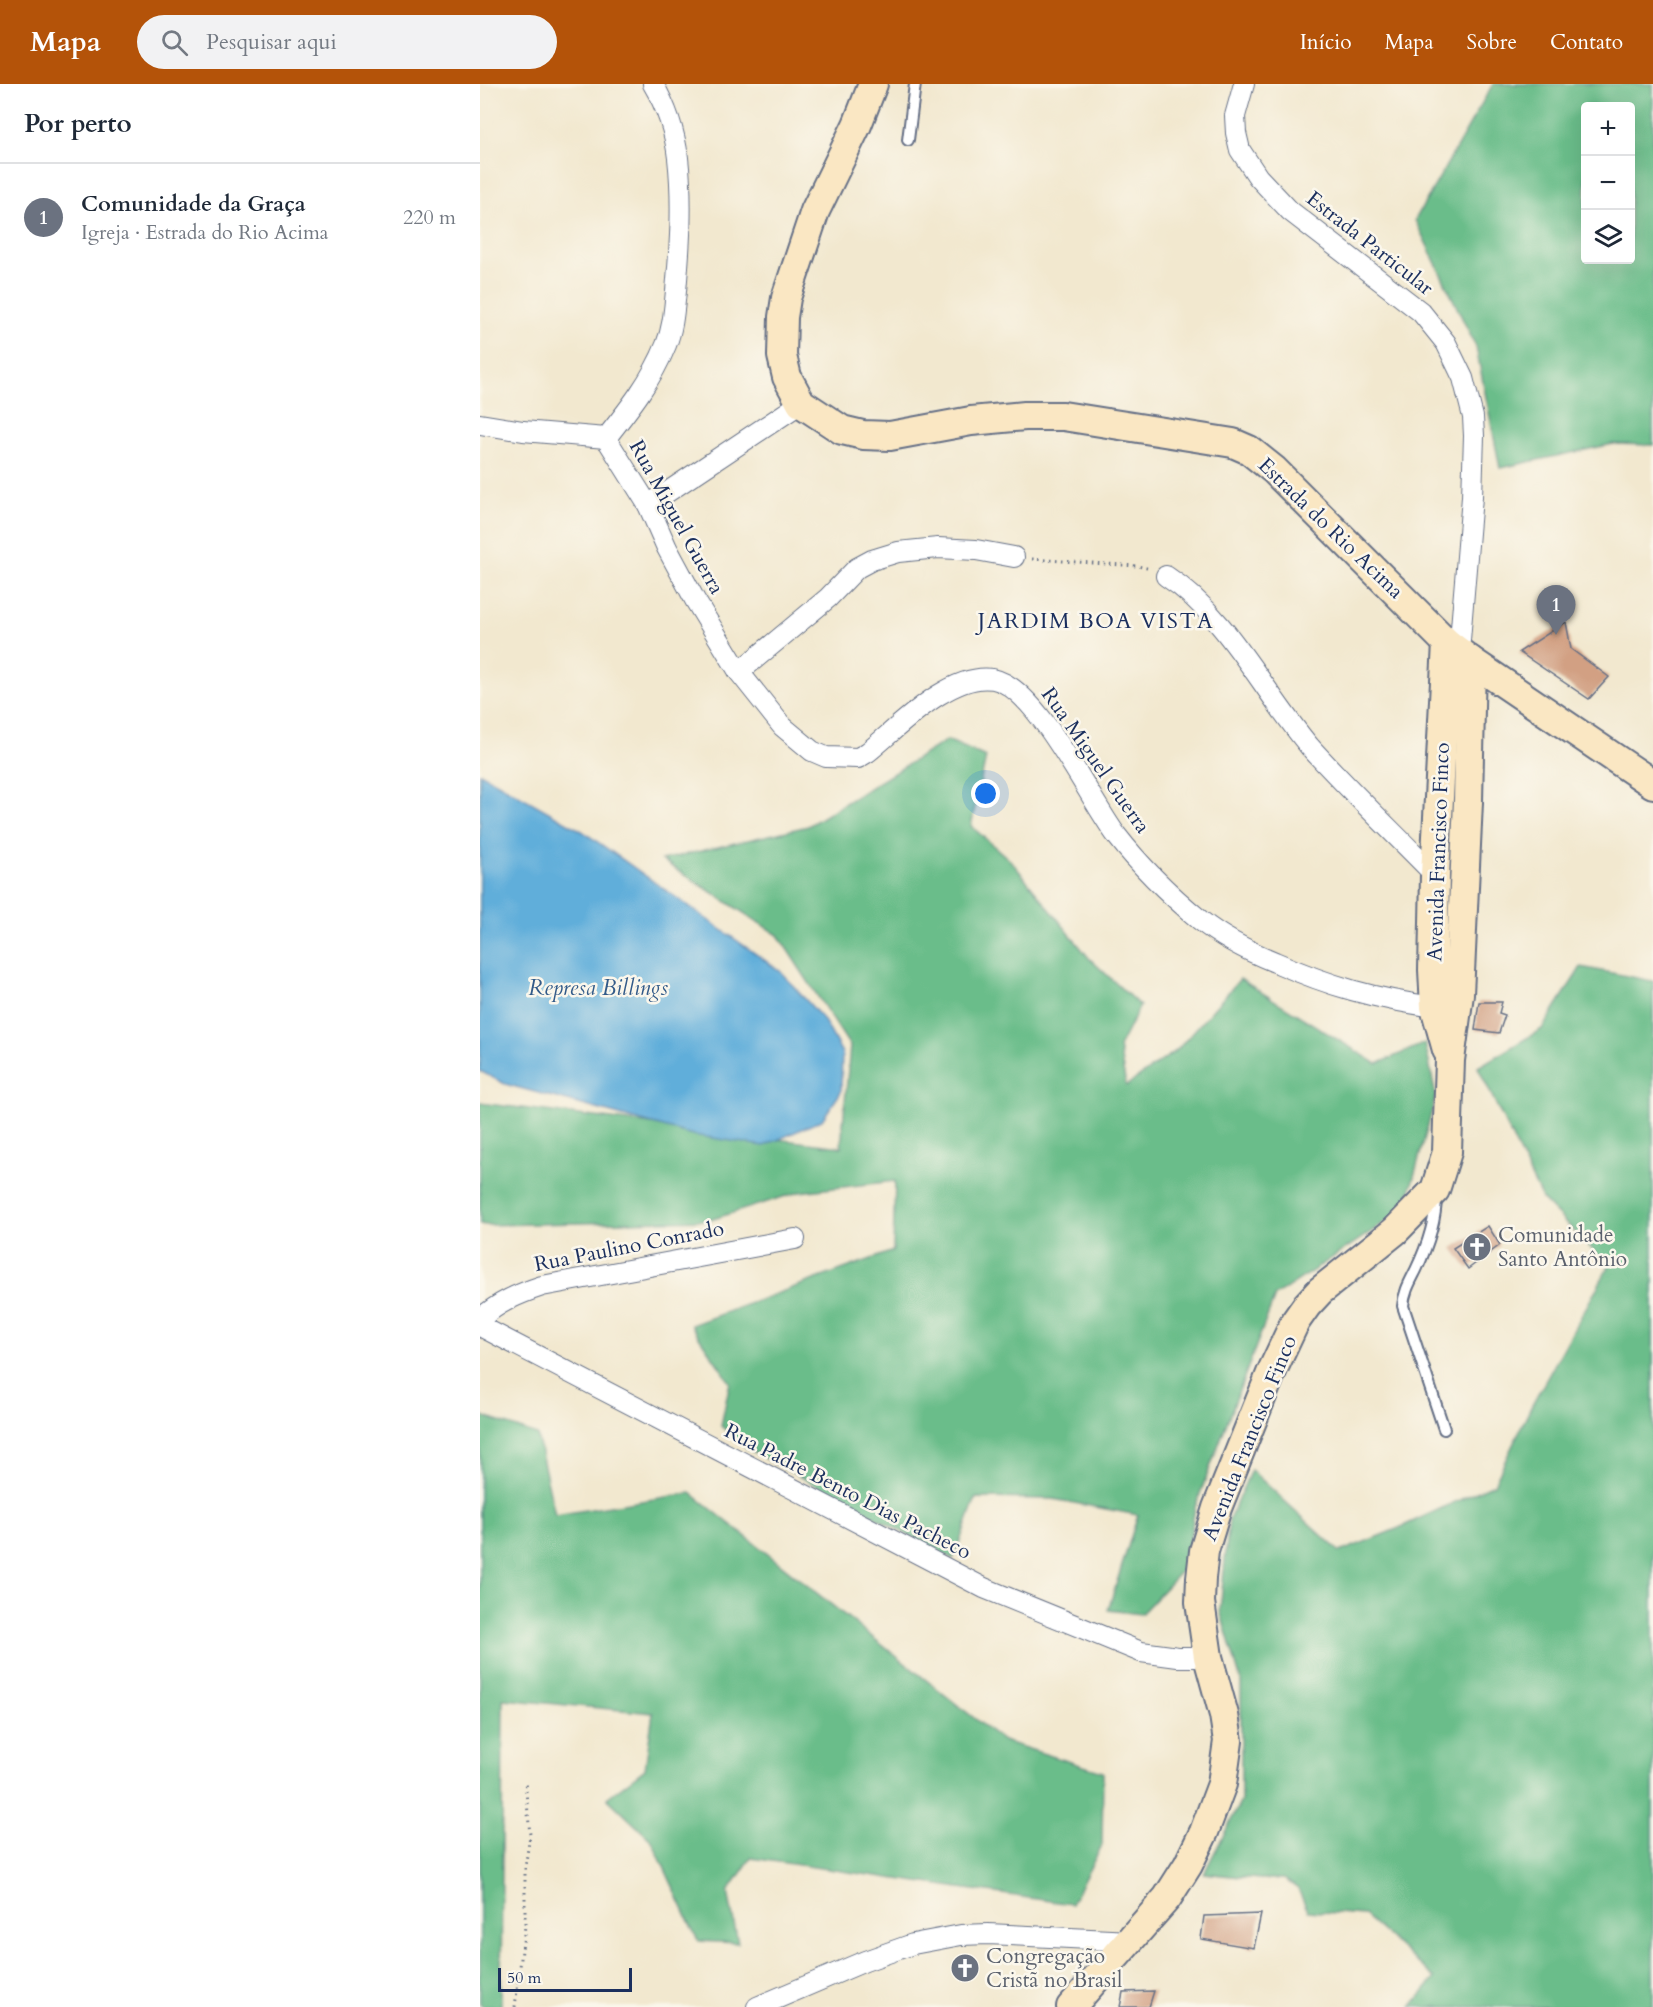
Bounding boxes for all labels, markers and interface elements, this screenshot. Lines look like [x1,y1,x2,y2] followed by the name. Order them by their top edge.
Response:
[137,15,557,69] search box
[30,23,101,61] text: Mapa
[158,26,191,59] icon: search
[206,27,337,57] text: Pesquisar aqui
[1300,28,1352,57] text: Início
[1385,28,1434,57] text: Mapa
[1467,28,1517,57] text: Sobre
[1550,28,1623,57] text: Contato
[1581,102,1635,264] map controls
[1581,102,1635,156] button: +
[24,106,132,141] text: Por perto
[1581,156,1635,210] button: −
[1300,185,1440,302] street label: Estrada Particular
[81,189,306,219] text: Comunidade da Graça
[38,204,49,231] text: 1
[403,204,456,231] text: 220 m
[1581,210,1635,264] button: layers
[81,219,328,246] text: Igreja · Estrada do Rio Acima
[622,435,731,600] street label: Rua Miguel Guerra
[1251,451,1410,606] street label: Estrada do Rio Acima
[1536,586,1576,635] pin: 1
[975,606,1214,636] district label: JARDIM BOA VISTA
[1034,681,1157,839] street label: Rua Miguel Guerra
[1420,742,1457,962] street label: Avenida Francisco Finco
[971,779,1000,808] your location
[528,973,668,1003] water label: Represa Billings
[532,1214,726,1279] street label: Rua Paulino Conrado
[1498,1221,1627,1274] place label: Comunidade Santo Antônio
[1461,1231,1493,1263] church icon: Comunidade Santo Antônio
[1195,1331,1304,1545] street label: Avenida Francisco Finco
[719,1416,976,1566] street label: Rua Padre Bento Dias Pacheco
[986,1942,1122,1995] place label: Congregação Cristã no Brasil
[949,1952,981,1984] church icon: Congregação Cristã no Brasil
[498,1965,632,1992] scale bar
[507,1967,541,1989] text: 50 m

